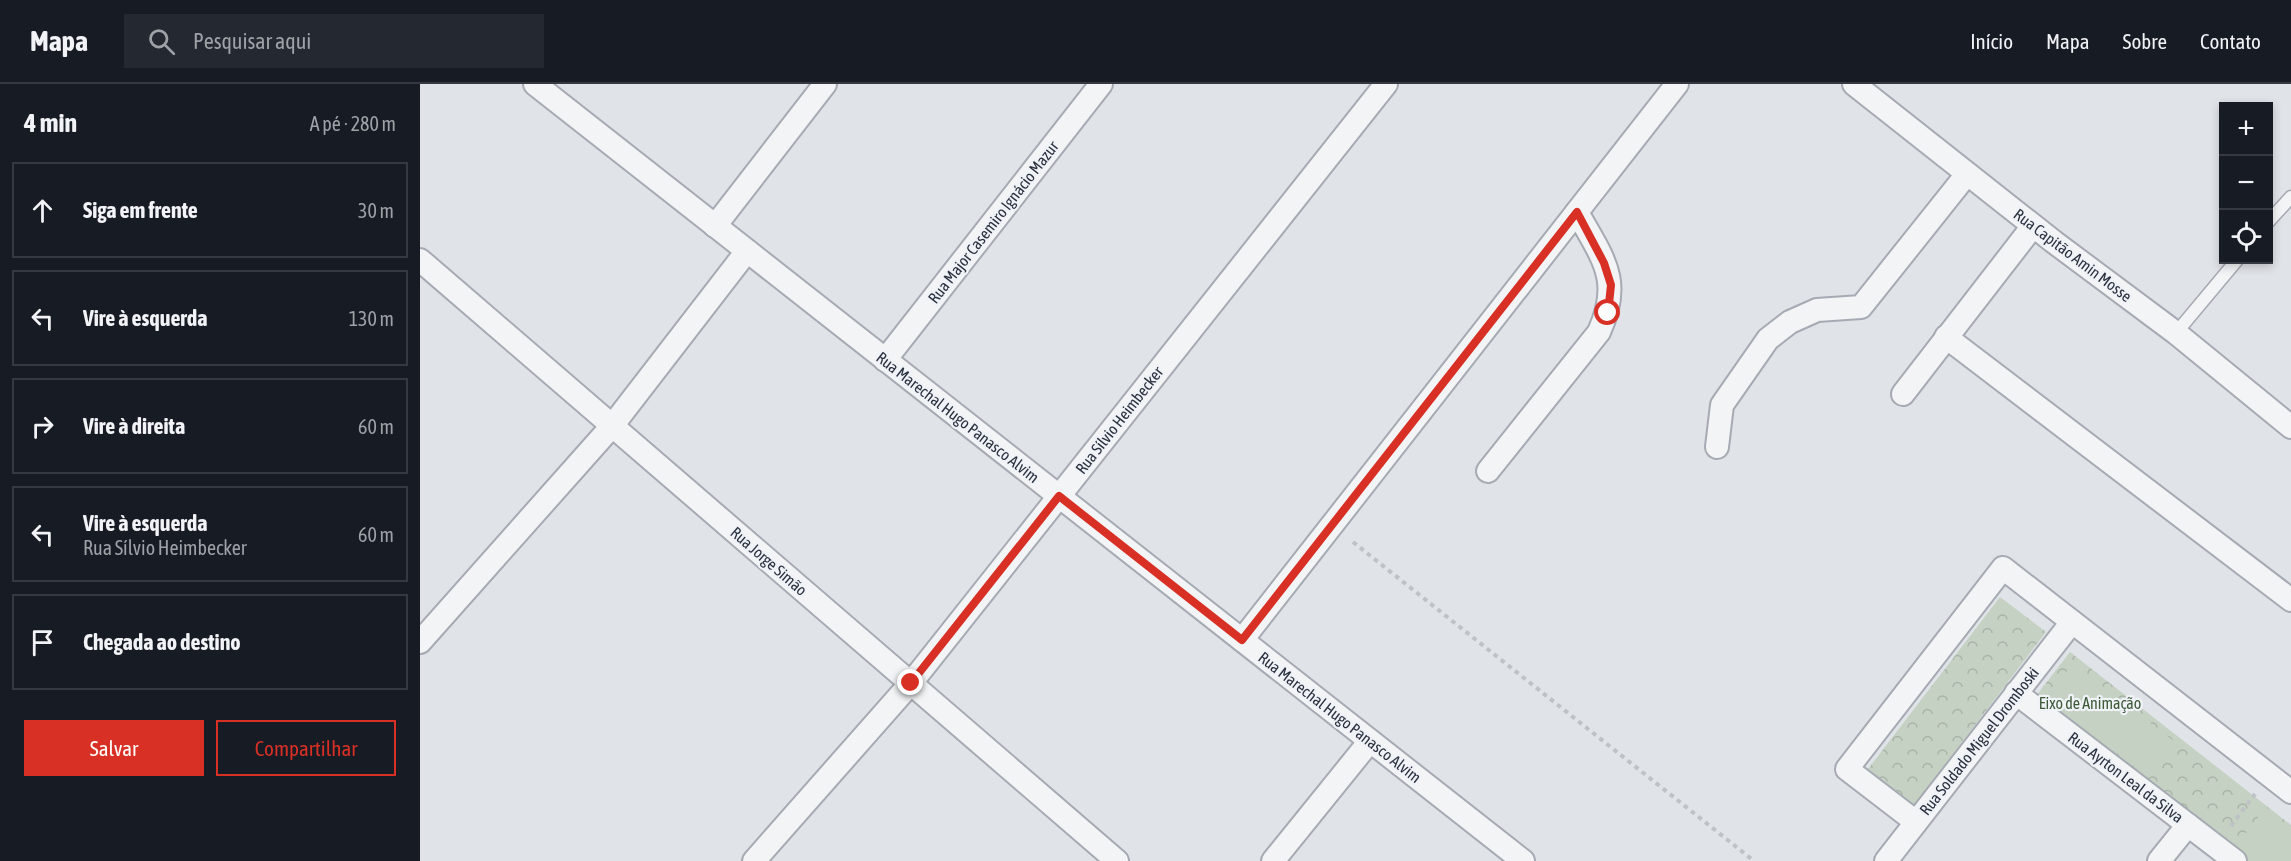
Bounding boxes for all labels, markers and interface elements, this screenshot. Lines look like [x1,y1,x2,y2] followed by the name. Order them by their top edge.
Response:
[124,14,544,68] search box
[30,25,88,57] text: Mapa
[145,25,178,58] icon: search
[193,28,311,54] text: Pesquisar aqui
[1970,29,2013,53] text: Início
[2046,29,2090,53] text: Mapa
[2123,29,2167,53] text: Sobre
[2200,29,2261,53] text: Contato
[2219,102,2273,264] map controls
[2219,102,2273,156] button: +
[24,108,77,138] text: 4 min
[310,112,396,135] text: A pé · 280 m
[924,137,1063,307] street label: Rua Major Casemiro Ignácio Mazur
[2219,156,2273,210] button: −
[26,194,59,227] icon: ahead
[83,197,198,223] text: Siga em frente
[358,199,394,222] text: 30 m
[2010,205,2135,306] street label: Rua Capitão Amin Mosse
[2219,210,2273,264] button: locate
[1594,299,1620,325] route start
[26,302,59,335] icon: left
[83,305,208,331] text: Vire à esquerda
[349,307,394,330] text: 130 m
[872,348,1043,487] street label: Rua Marechal Hugo Panasco Alvim
[1072,363,1167,477] street label: Rua Sílvio Heimbecker
[26,410,59,443] icon: right
[83,413,185,439] text: Vire à direita
[358,415,394,438] text: 60 m
[83,510,208,536] text: Vire à esquerda
[26,518,59,551] icon: left
[358,523,394,546] text: 60 m
[727,523,811,600] street label: Rua Jorge Simão
[83,536,247,559] text: Rua Sílvio Heimbecker
[26,626,59,659] icon: arrive
[83,629,241,655] text: Chegada ao destino
[1254,648,1425,787] street label: Rua Marechal Hugo Panasco Alvim
[1916,664,2043,819] street label: Rua Soldado Miguel Dromboski
[897,669,923,695] route end
[2039,694,2141,713] park label: Eixo de Animação
[24,720,204,776] button: Salvar
[216,720,396,776] button: Compartilhar
[2064,728,2187,827] street label: Rua Ayrton Leal da Silva

